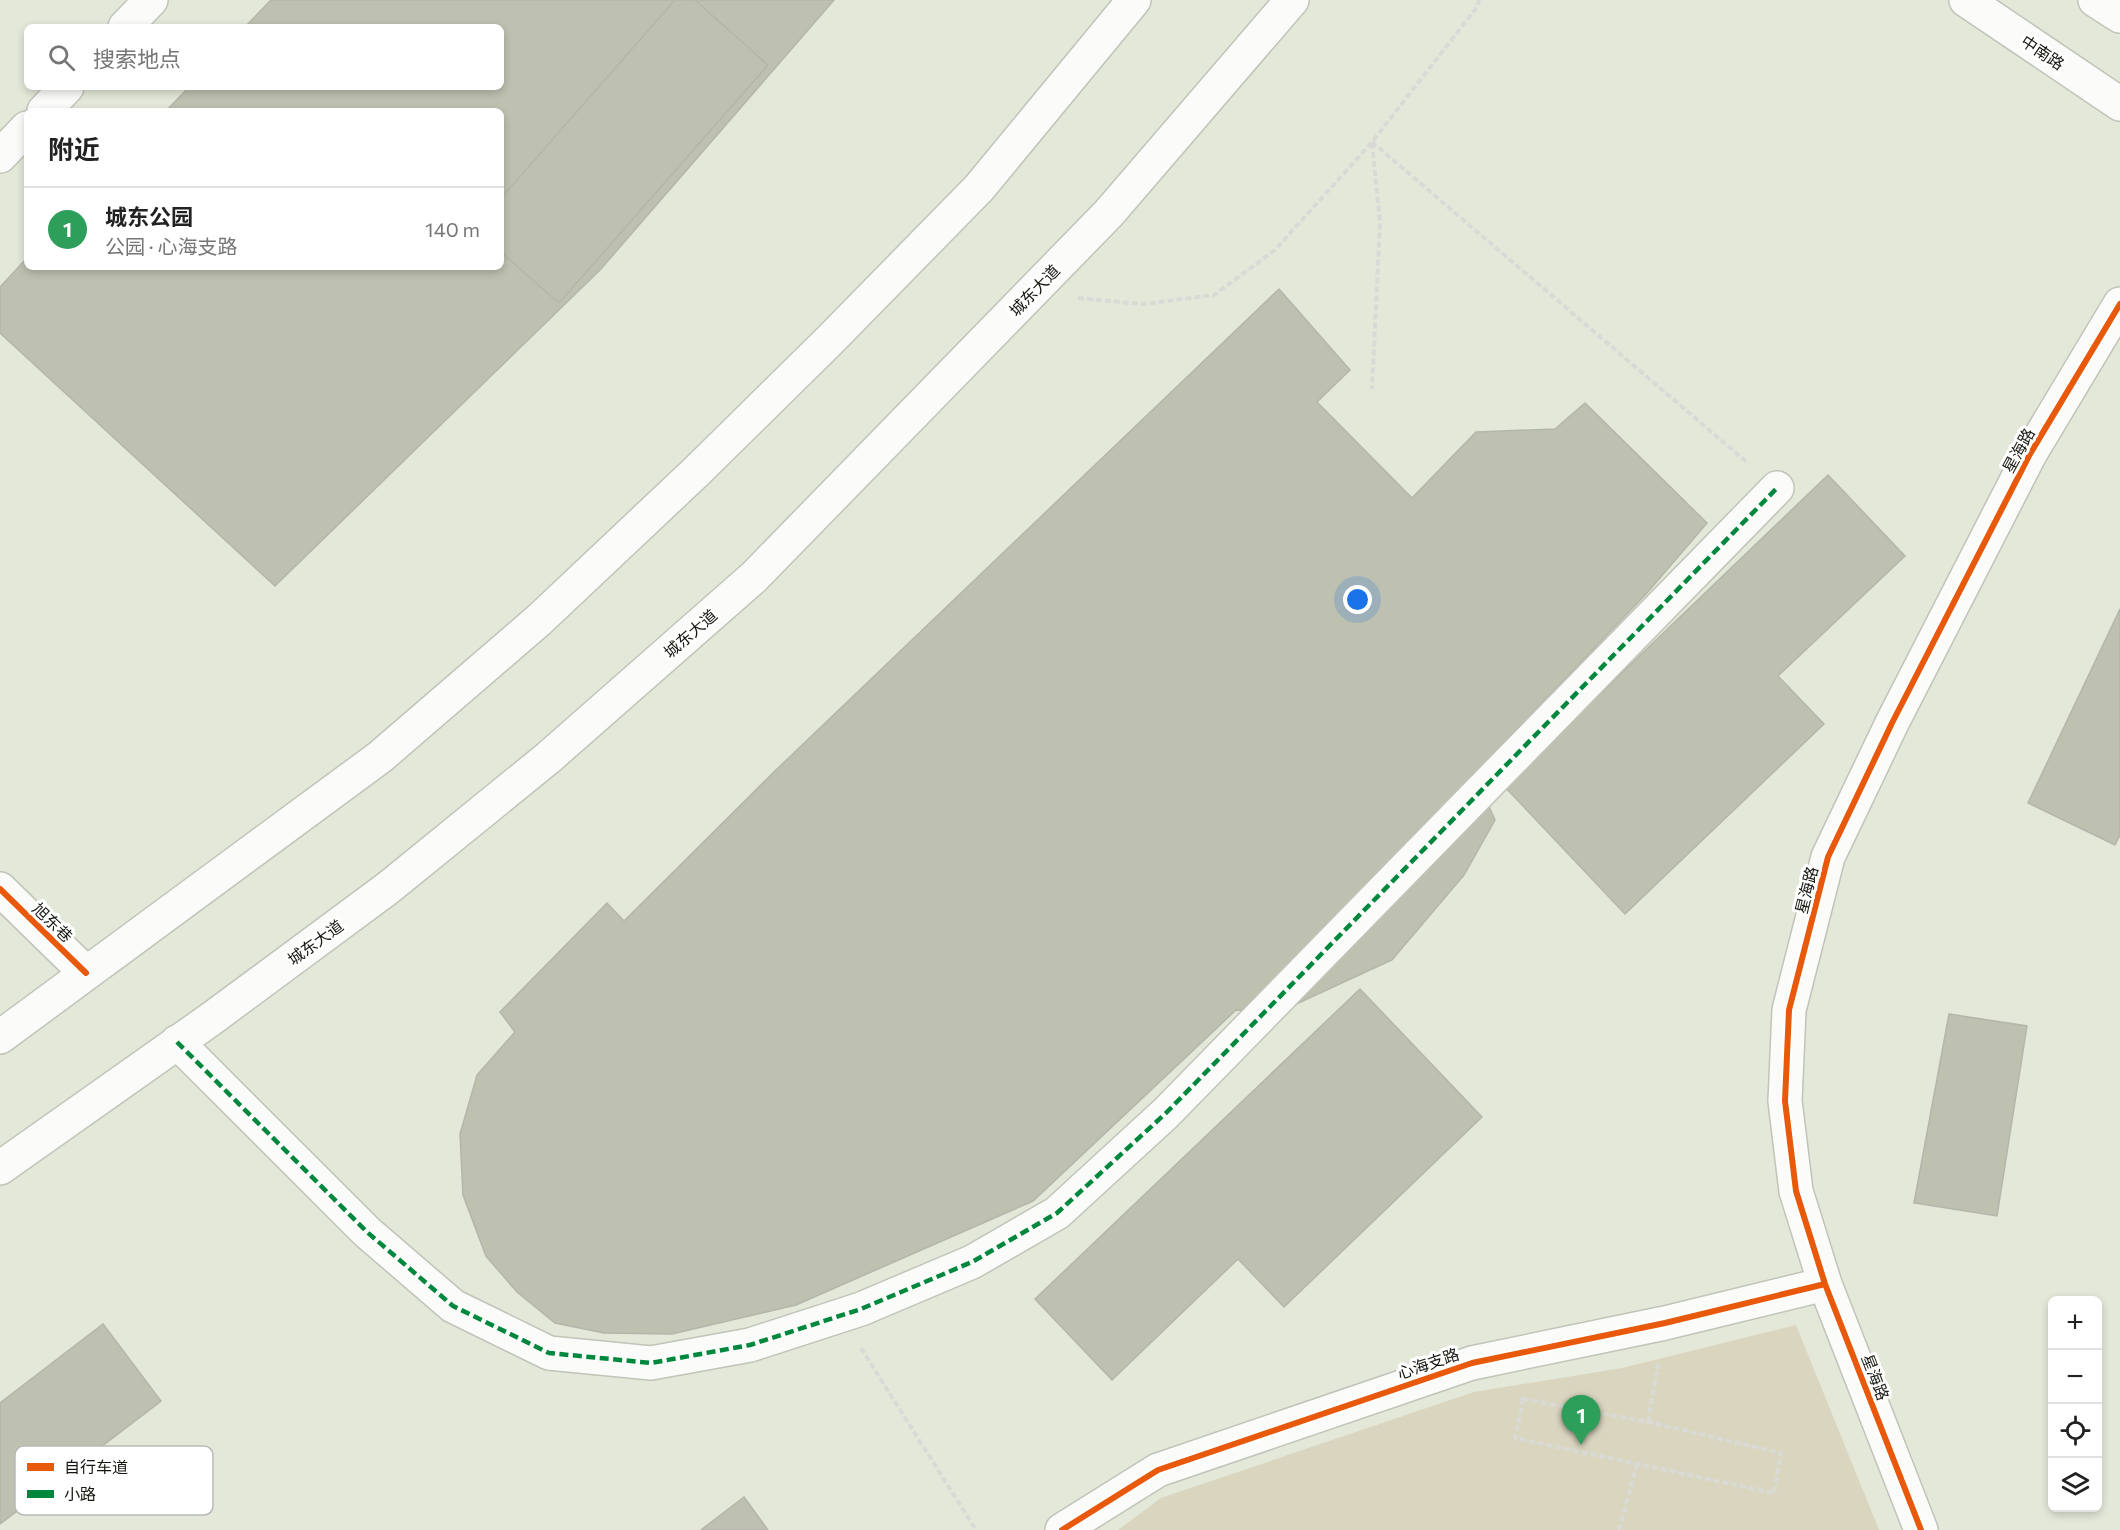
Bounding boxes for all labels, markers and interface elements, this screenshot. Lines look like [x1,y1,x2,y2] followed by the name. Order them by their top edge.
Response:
[24,24,504,90] search box
[2018,31,2068,73] street label: 中南路
[45,41,78,74] icon: search
[93,45,181,72] text: 搜索地点
[48,133,100,164] text: 附近
[105,203,193,230] text: 城东公园
[63,217,72,241] text: 1
[425,217,480,241] text: 140 m
[105,234,237,258] text: 公园 · 心海支路
[1005,260,1063,320] street label: 城东大道
[1998,424,2038,476] street label: 星海路
[1343,585,1372,614] your location
[660,605,720,661] street label: 城东大道
[1791,864,1821,916] street label: 星海路
[29,898,77,946] street label: 旭东巷
[284,916,346,968] street label: 城东大道
[2048,1296,2102,1512] map controls
[2048,1296,2102,1350] button: +
[1395,1344,1461,1382] street label: 心海支路
[2048,1350,2102,1404] button: −
[1859,1351,1893,1403] street label: 星海路
[1562,1396,1600,1445] pin: 1
[2048,1404,2102,1458] button: locate
[15,1446,213,1515] legend
[64,1457,128,1476] text: 自行车道
[2048,1458,2102,1512] button: layers
[64,1484,96,1503] text: 小路

